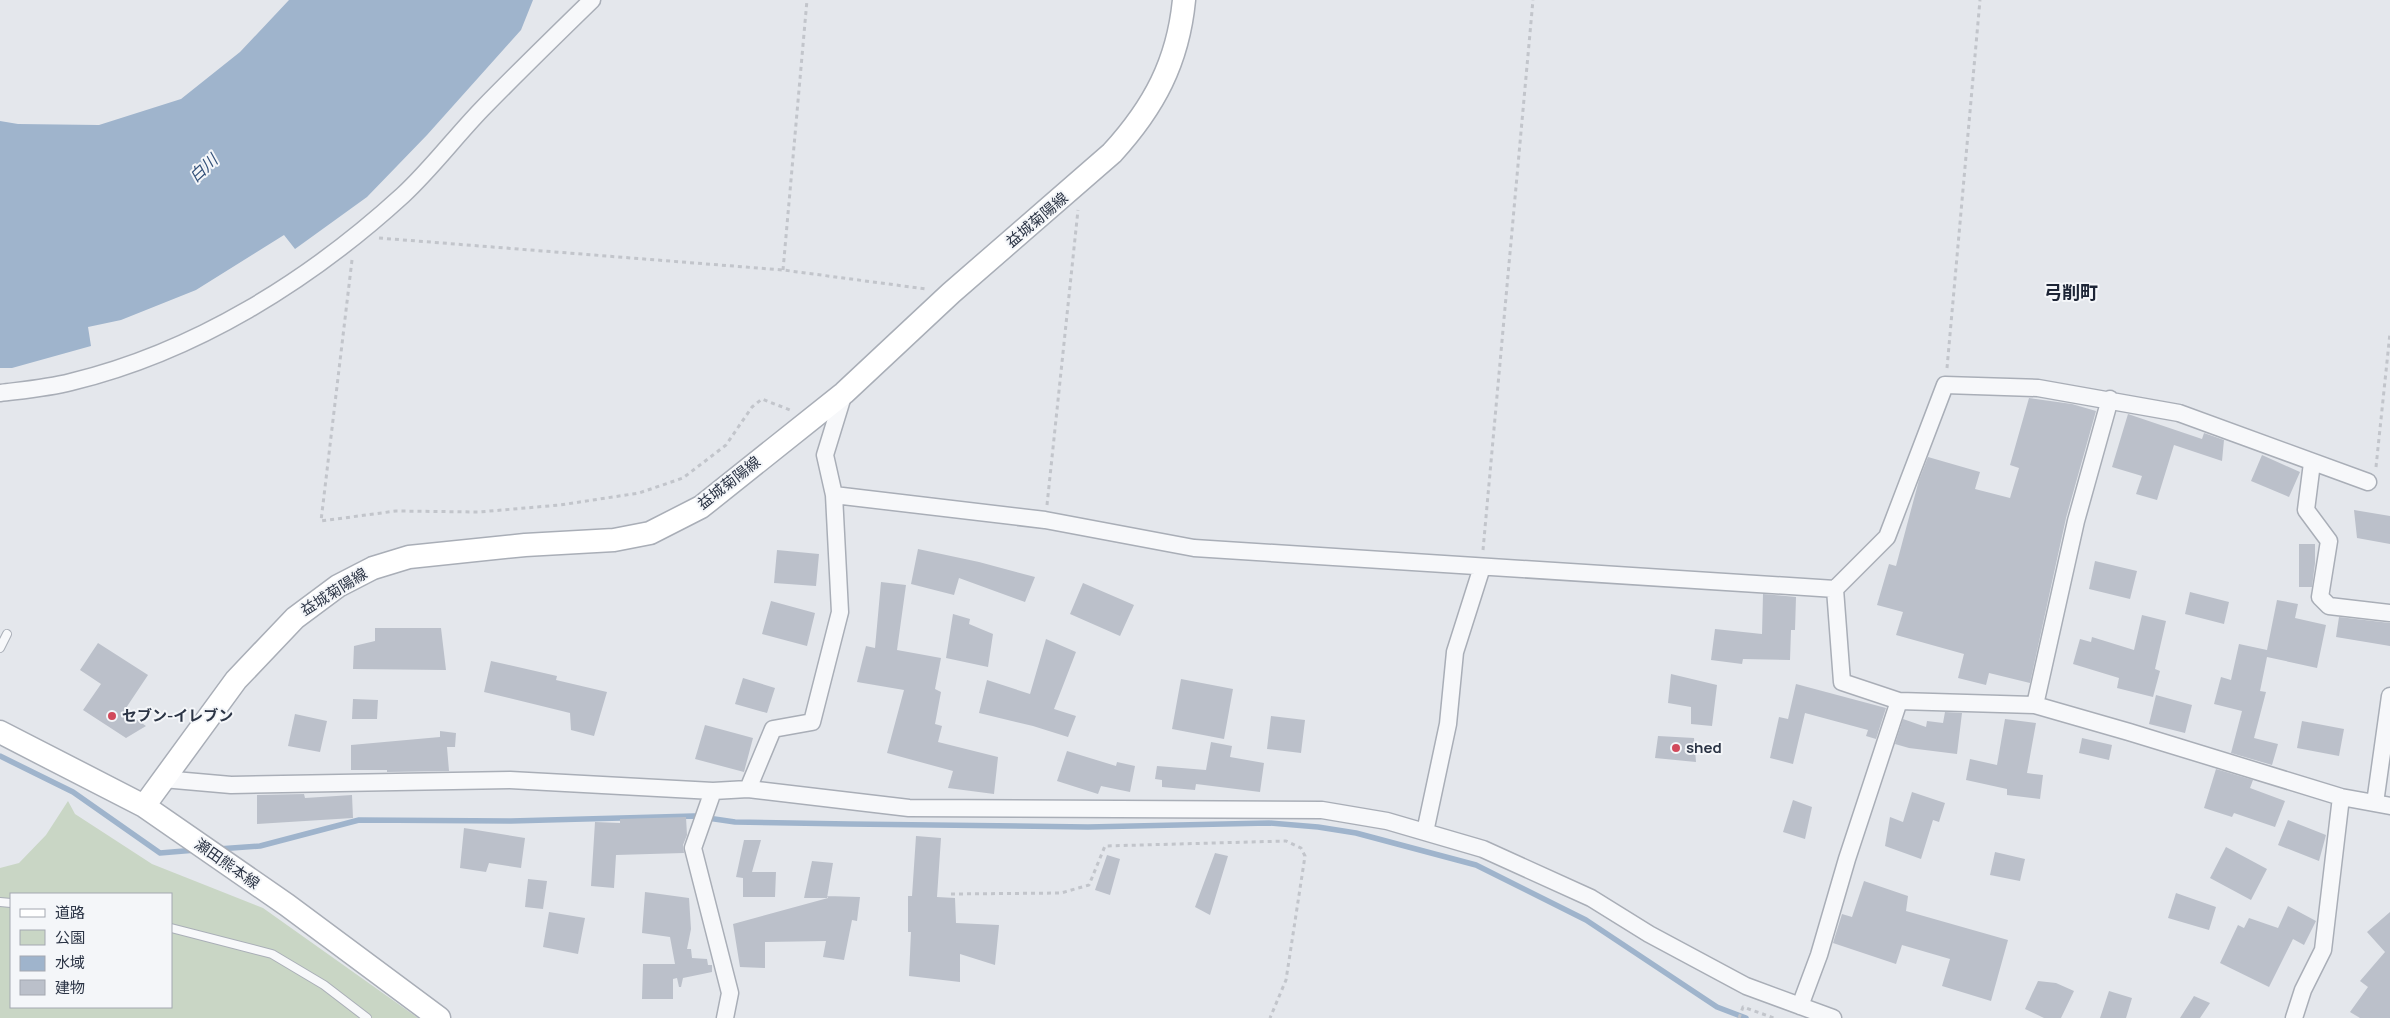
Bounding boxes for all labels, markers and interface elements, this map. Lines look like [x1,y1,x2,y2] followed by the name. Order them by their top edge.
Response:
[184,148,224,187] water label: 白川
[1001,187,1072,252] street label: 益城菊陽線
[2044,280,2098,304] district label: 弓削町
[693,451,765,514] street label: 益城菊陽線
[296,563,371,620] street label: 益城菊陽線
[122,705,233,726] place label: セブン-イレブン
[106,710,118,722] marker: セブン-イレブン
[1686,737,1722,758] place label: shed
[1670,742,1682,754] marker: shed
[191,833,264,894] street label: 瀬田熊本線
[10,893,172,1008] legend
[55,902,85,923] text: 道路
[55,927,85,948] text: 公園
[55,952,85,973] text: 水域
[55,977,85,998] text: 建物

